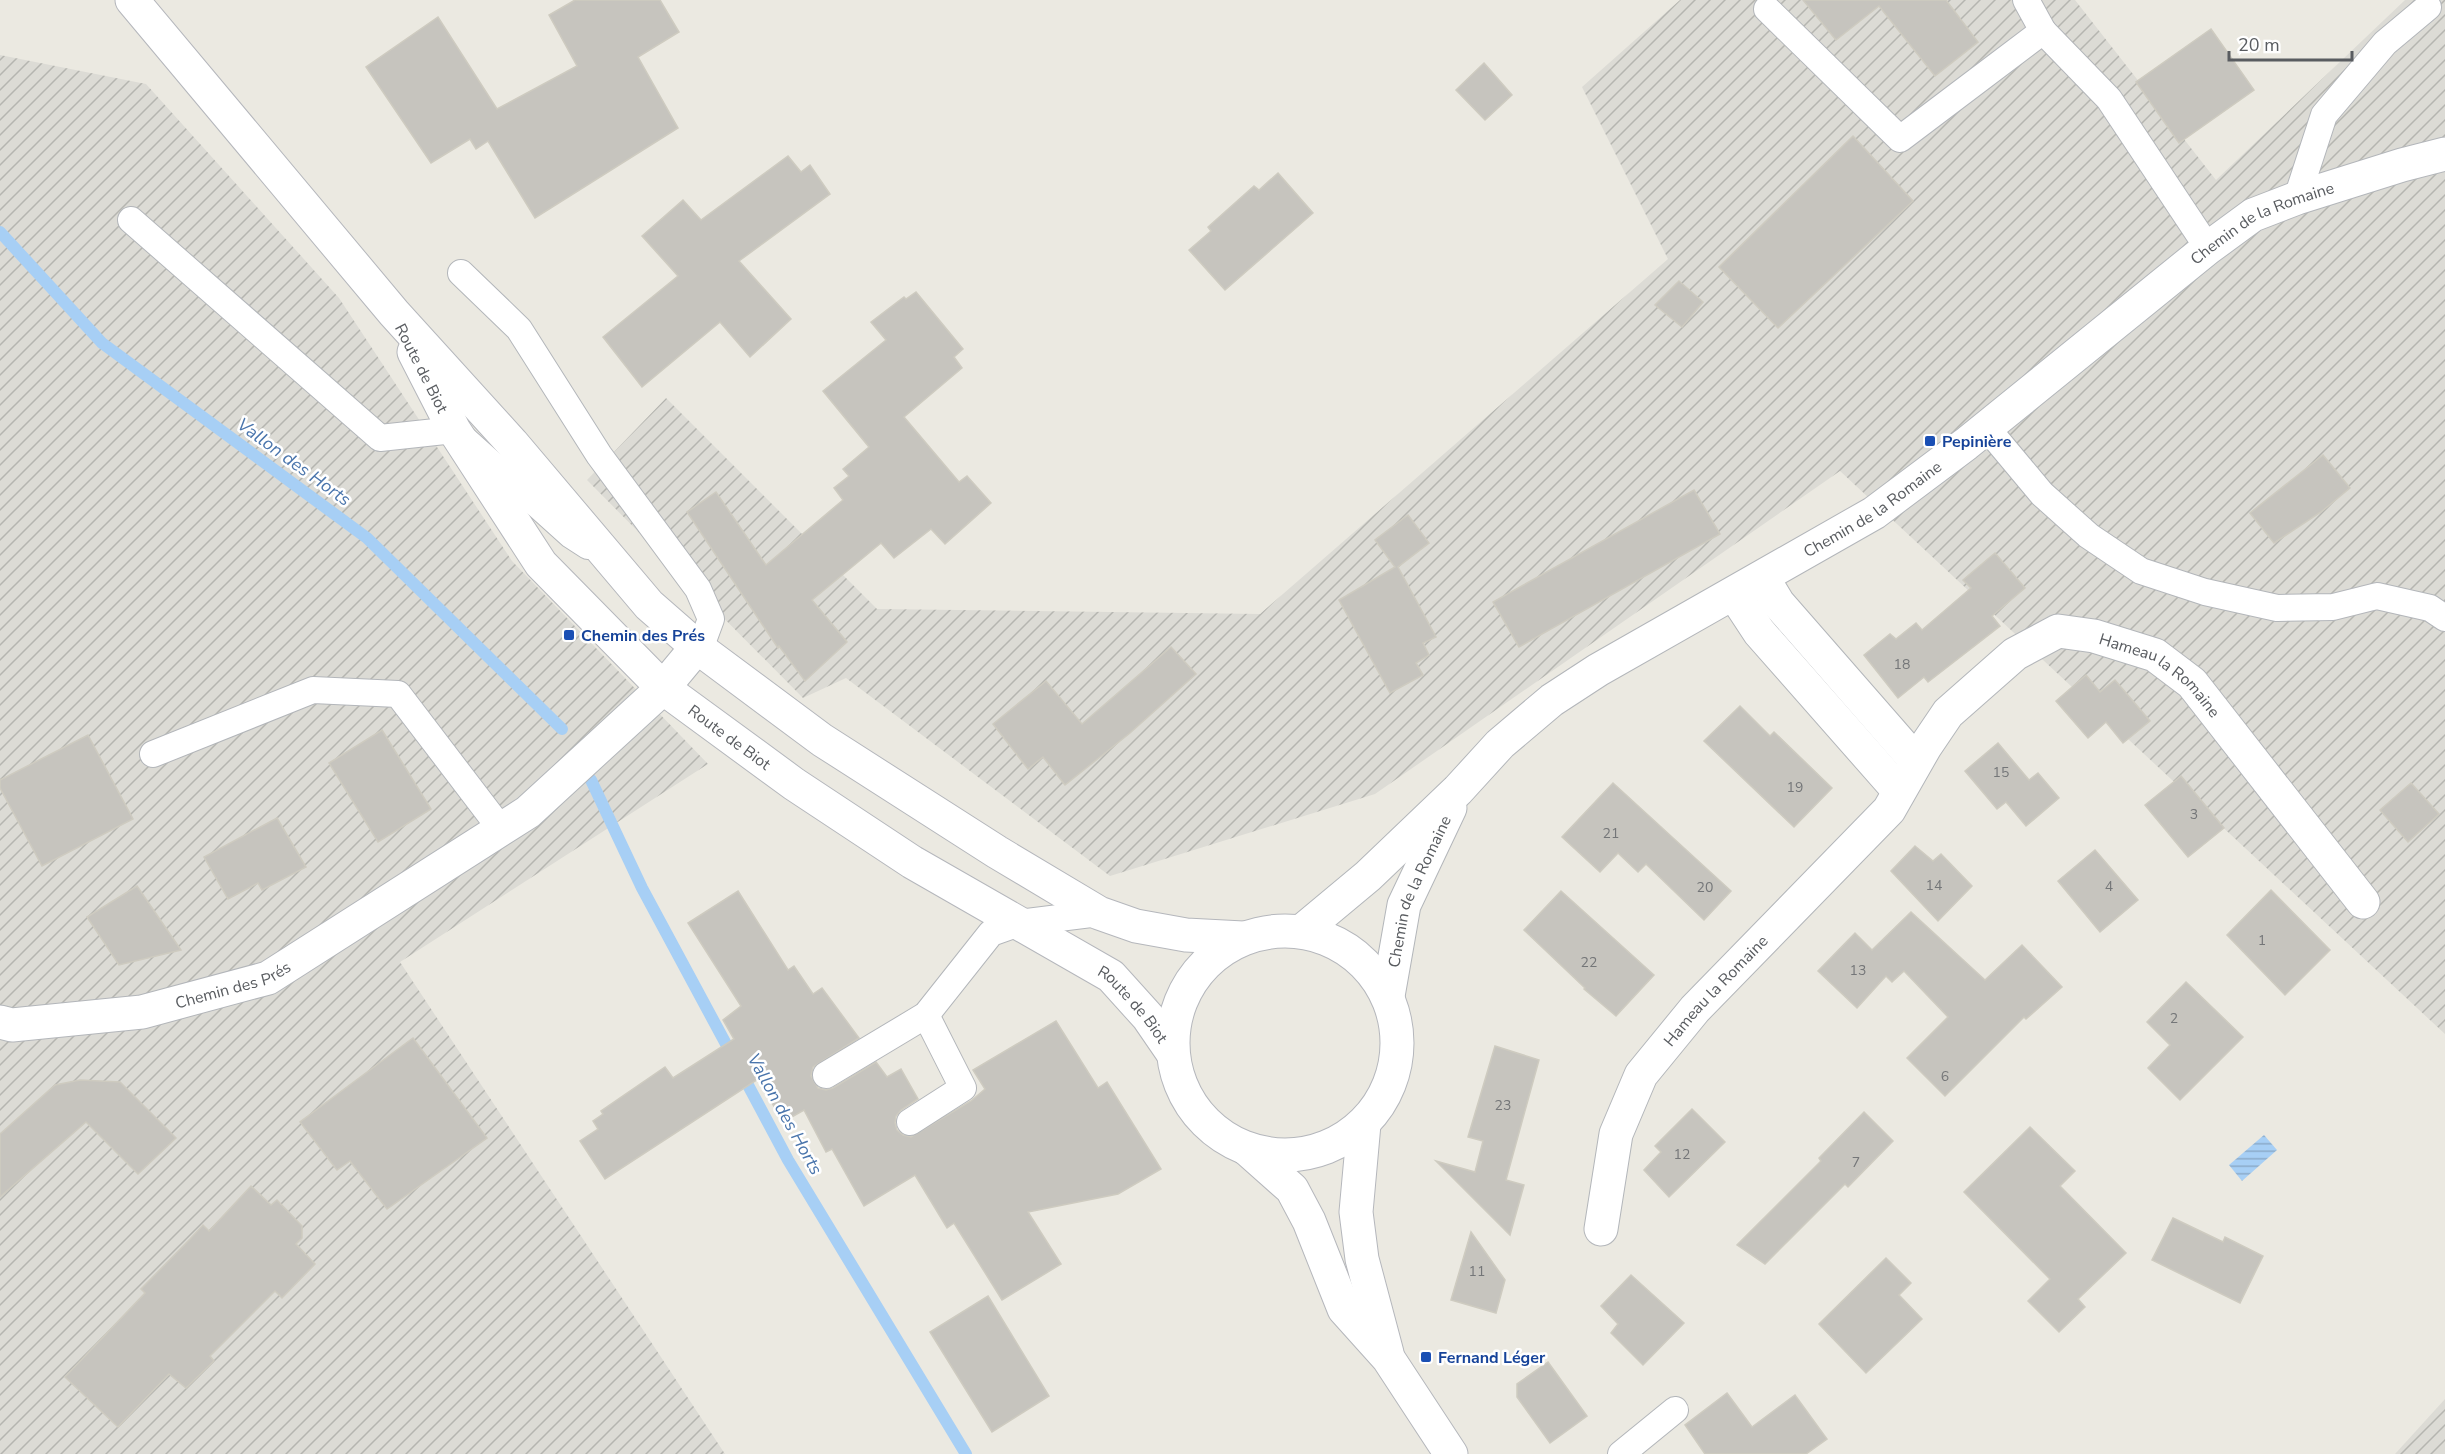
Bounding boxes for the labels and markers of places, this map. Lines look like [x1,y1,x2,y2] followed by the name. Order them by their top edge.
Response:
[1942,431,2012,453] place label: Pepinière
[1923,434,1937,448] marker: Pepinière
[581,625,705,647] place label: Chemin des Prés
[562,628,576,642] marker: Chemin des Prés
[1438,1347,1546,1369] place label: Fernand Léger
[1419,1350,1433,1364] marker: Fernand Léger

